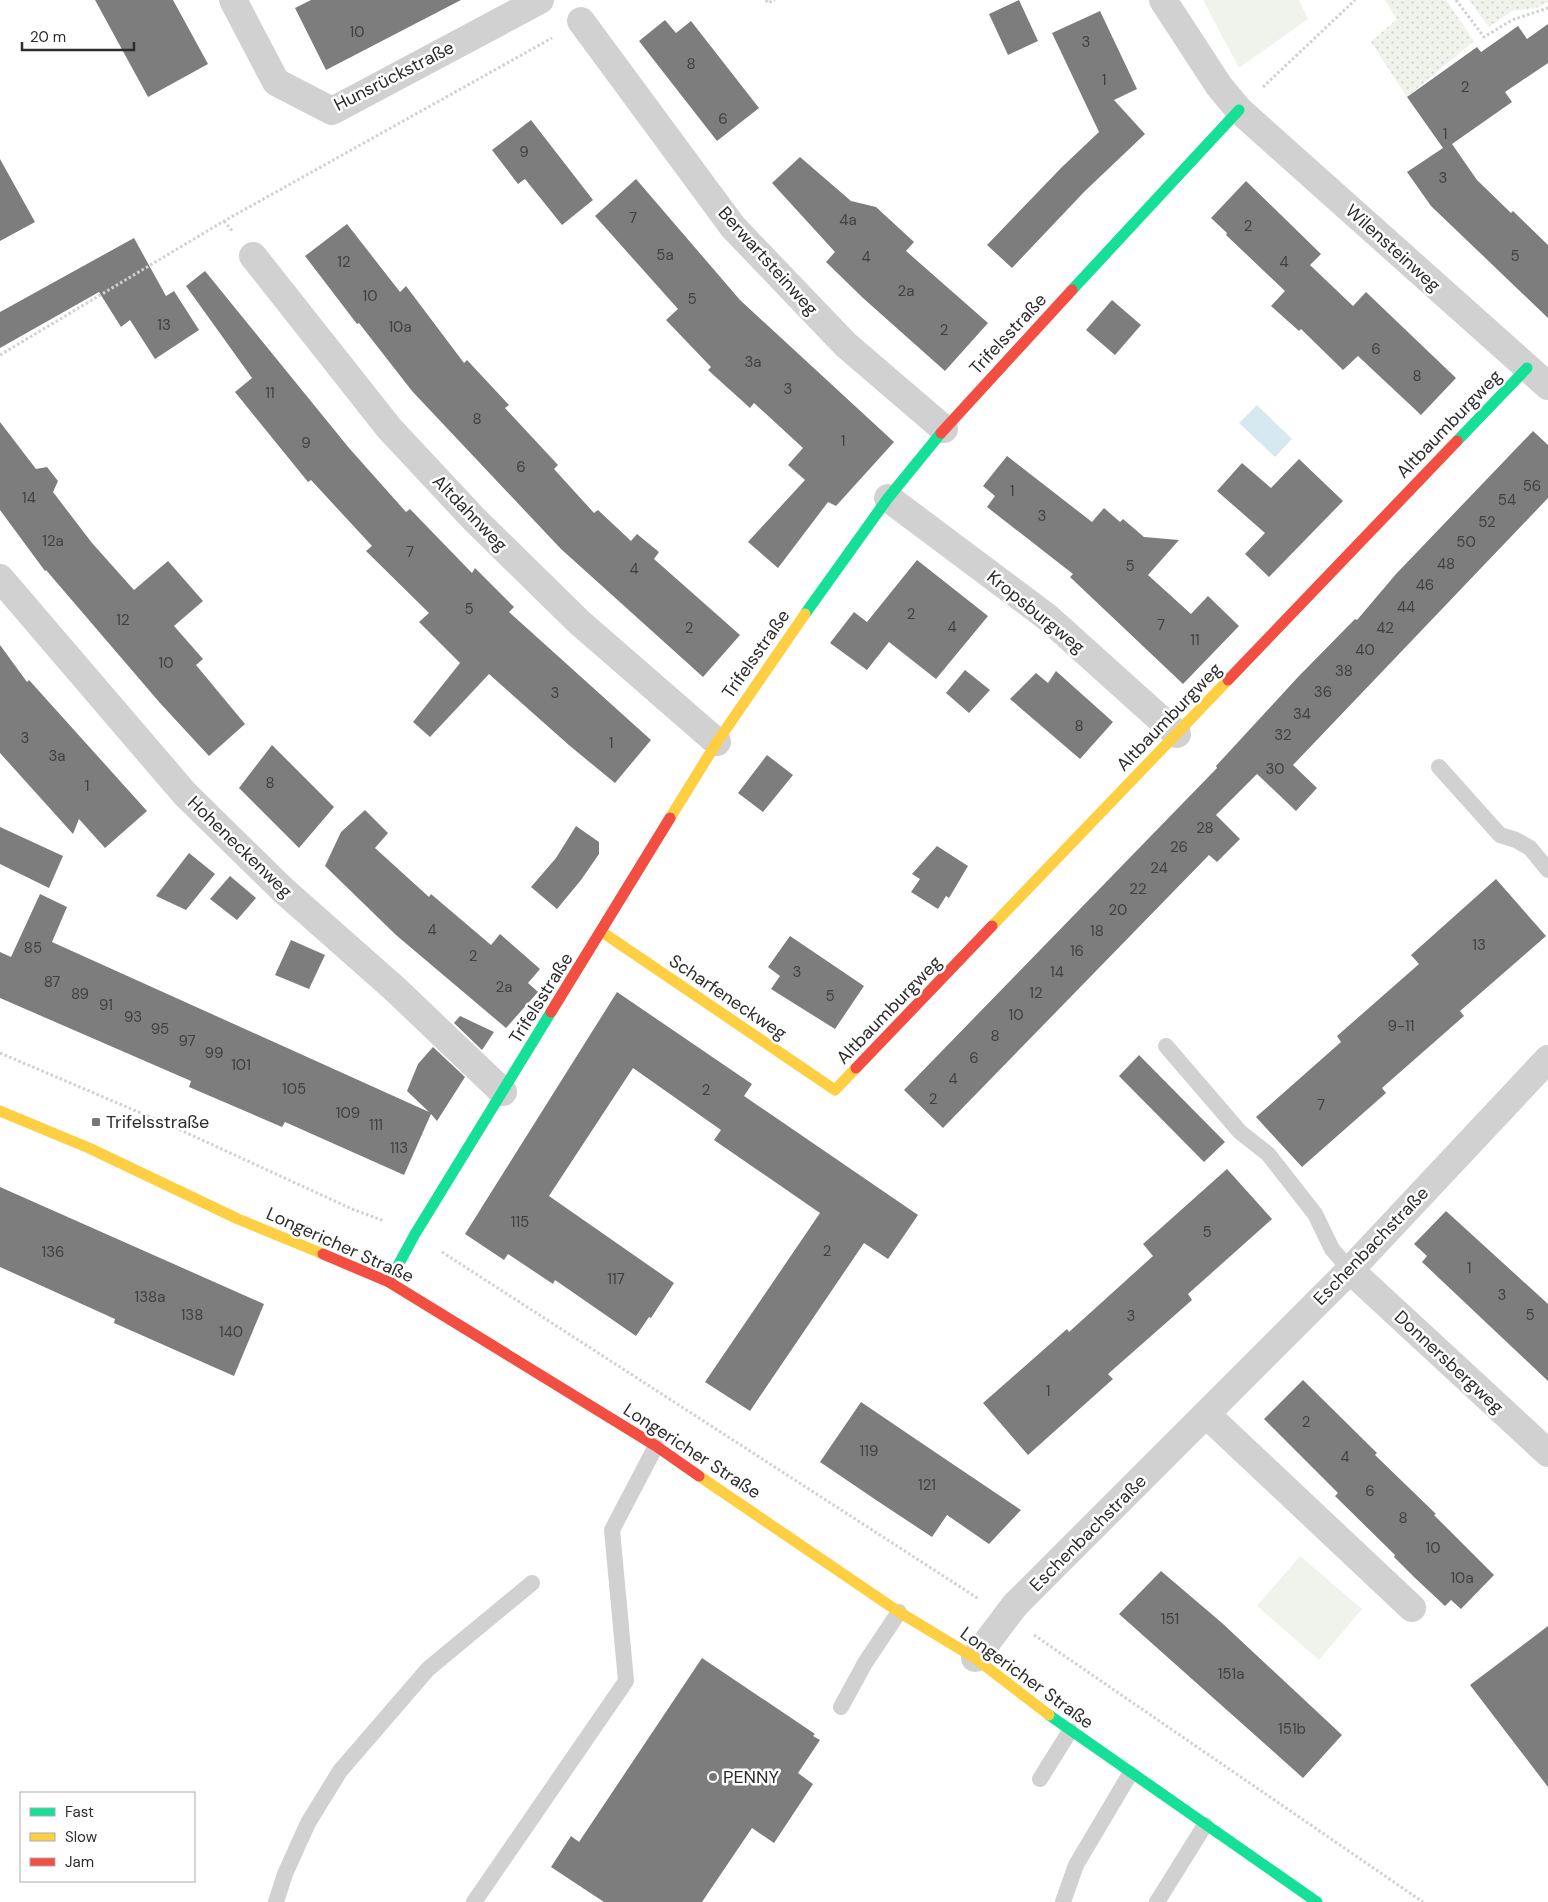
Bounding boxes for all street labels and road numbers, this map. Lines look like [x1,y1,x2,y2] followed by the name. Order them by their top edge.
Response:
[330,35,458,117] street label: Hunsrückstraße
[1340,199,1446,297] street label: Wilensteinweg
[713,201,823,321] street label: Berwartsteinweg
[964,288,1052,380] street label: Trifelsstraße
[1391,365,1507,483] street label: Altbaumburgweg
[427,469,513,557] street label: Altdahnweg
[982,565,1090,659] street label: Kropsburgweg
[717,605,795,703] street label: Trifelsstraße
[1111,658,1227,776] street label: Altbaumburgweg
[182,791,298,903] street label: Hoheneckenweg
[504,948,578,1048] street label: Trifelsstraße
[664,949,792,1045] street label: Scharfeneckweg
[831,951,947,1069] street label: Altbaumburgweg
[1308,1182,1434,1310] street label: Eschenbachstraße
[262,1202,418,1288] street label: Longericher Straße
[1389,1305,1509,1419] street label: Donnersbergweg
[619,1398,765,1504] street label: Longericher Straße
[1024,1469,1152,1597] street label: Eschenbachstraße
[956,1622,1098,1734] street label: Longericher Straße

